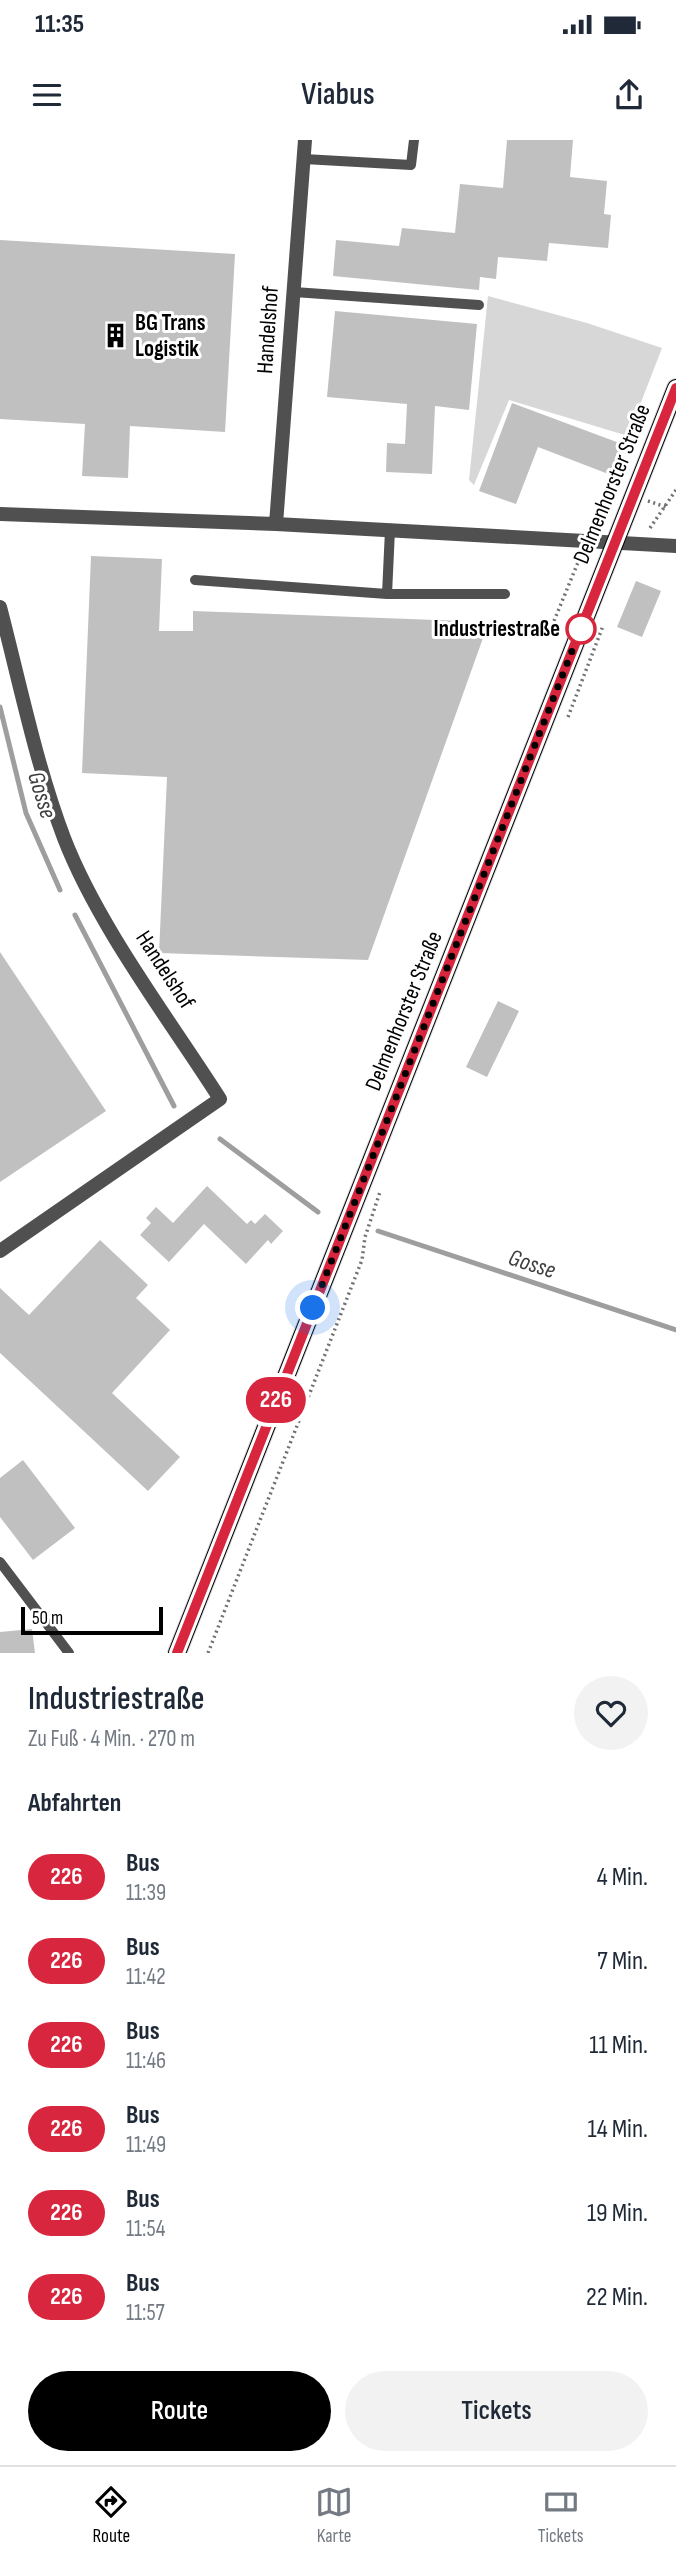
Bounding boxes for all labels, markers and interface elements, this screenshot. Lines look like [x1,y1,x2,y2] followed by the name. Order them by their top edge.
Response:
[35,9,84,40] text: 11:35
[301,75,375,114] text: Viabus
[28,76,66,114] icon: menu
[610,76,648,114] icon: share
[251,285,285,375] street label: Handelshof
[135,309,206,363] place label: BG Trans Logistik
[101,322,129,350] building icon: BG Trans Logistik
[567,400,657,568] street label: Delmenhorster Straße
[566,614,596,644] marker: Industriestraße
[434,615,560,643] place label: Industriestraße
[21,768,63,822] water label: Gosse
[129,926,201,1015] street label: Handelshof
[359,927,449,1095] street label: Delmenhorster Straße
[505,1243,559,1285] water label: Gosse
[295,1290,330,1325] your location
[236,1377,316,1423] line badge: 226
[260,1385,292,1414] text: 226
[21,1604,163,1636] scale bar
[32,1607,63,1630] text: 50 m
[574,1676,648,1750] button: heart
[28,1679,205,1719] text: Industriestraße
[28,1725,195,1753] text: Zu Fuß · 4 Min. · 270 m
[28,1788,121,1819] text: Abfahrten
[126,1848,160,1879] text: Bus
[50,1862,83,1891] text: 226
[597,1862,648,1893] text: 4 Min.
[126,1879,166,1907] text: 11:39
[126,1932,160,1963] text: Bus
[50,1946,83,1975] text: 226
[597,1946,648,1977] text: 7 Min.
[126,1963,166,1991] text: 11:42
[126,2016,160,2047] text: Bus
[50,2030,83,2059] text: 226
[589,2030,648,2061] text: 11 Min.
[126,2047,166,2075] text: 11:46
[126,2100,160,2131] text: Bus
[50,2114,83,2143] text: 226
[588,2114,648,2145] text: 14 Min.
[126,2131,166,2159] text: 11:49
[126,2184,160,2215] text: Bus
[50,2198,83,2227] text: 226
[587,2198,648,2229] text: 19 Min.
[126,2215,165,2243] text: 11:54
[126,2268,160,2299] text: Bus
[50,2282,83,2311] text: 226
[586,2282,648,2313] text: 22 Min.
[126,2299,165,2327] text: 11:57
[28,2371,331,2451] button: Route
[345,2371,648,2451] button: Tickets
[92,2483,130,2548] tab: Route
[315,2483,353,2548] tab: Karte
[538,2483,584,2548] tab: Tickets

